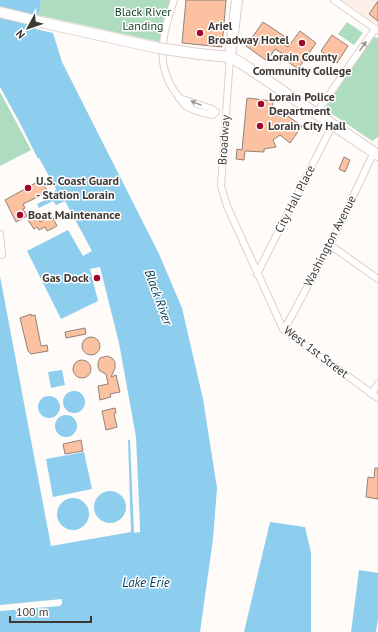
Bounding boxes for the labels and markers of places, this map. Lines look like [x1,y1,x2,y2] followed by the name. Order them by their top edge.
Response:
[208,18,290,47] place label: Ariel Broadway Hotel
[195,28,205,38] marker: Ariel Broadway Hotel
[297,38,307,48] marker: Lorain County Community College
[253,49,351,78] place label: Lorain County Community College
[269,89,335,118] place label: Lorain Police Department
[256,99,266,109] marker: Lorain Police Department
[268,118,346,133] place label: Lorain City Hall
[255,121,265,131] marker: Lorain City Hall
[36,173,119,202] place label: U.S. Coast Guard - Station Lorain
[23,183,33,193] marker: U.S. Coast Guard - Station Lorain
[28,207,120,222] place label: Boat Maintenance
[15,210,25,220] marker: Boat Maintenance
[42,270,89,285] place label: Gas Dock
[92,273,102,283] marker: Gas Dock

